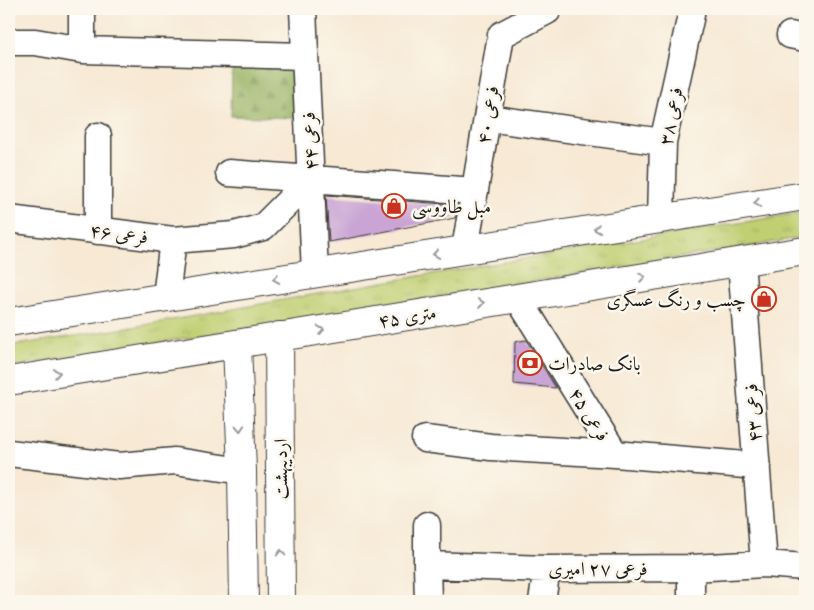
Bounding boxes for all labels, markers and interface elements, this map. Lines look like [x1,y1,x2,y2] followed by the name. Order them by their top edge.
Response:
[472,84,507,147] street label: فرعی ۴۰
[654,85,691,148] street label: فرعی ۳۸
[296,111,327,171] street label: فرعی ۴۴
[381,193,407,219] shop icon: مبل طاووسی
[412,195,491,222] place label: مبل طاووسی
[753,198,761,208] one-way arrow
[88,219,150,252] street label: فرعی ۴۶
[592,223,601,233] one-way arrow
[432,248,440,259] one-way arrow
[637,273,646,283] one-way arrow
[271,274,280,284] one-way arrow
[751,286,777,312] shop icon: چسب و رنگ عسگری
[607,287,746,315] place label: چسب و رنگ عسگری
[477,299,486,309] one-way arrow
[376,301,438,336] street label: ۴۵ متری
[316,325,325,335] one-way arrow
[517,350,543,376] bank icon: بانک صادرات
[548,352,641,379] place label: بانک صادرات
[53,368,61,379] one-way arrow
[561,383,615,447] street label: فرعی ۴۵
[739,383,770,443] street label: فرعی ۴۳
[235,424,246,432] one-way arrow
[269,439,296,499] street label: اردیبهشت
[276,548,286,556] one-way arrow
[548,557,648,584] street label: فرعی ۲۷ امیری

